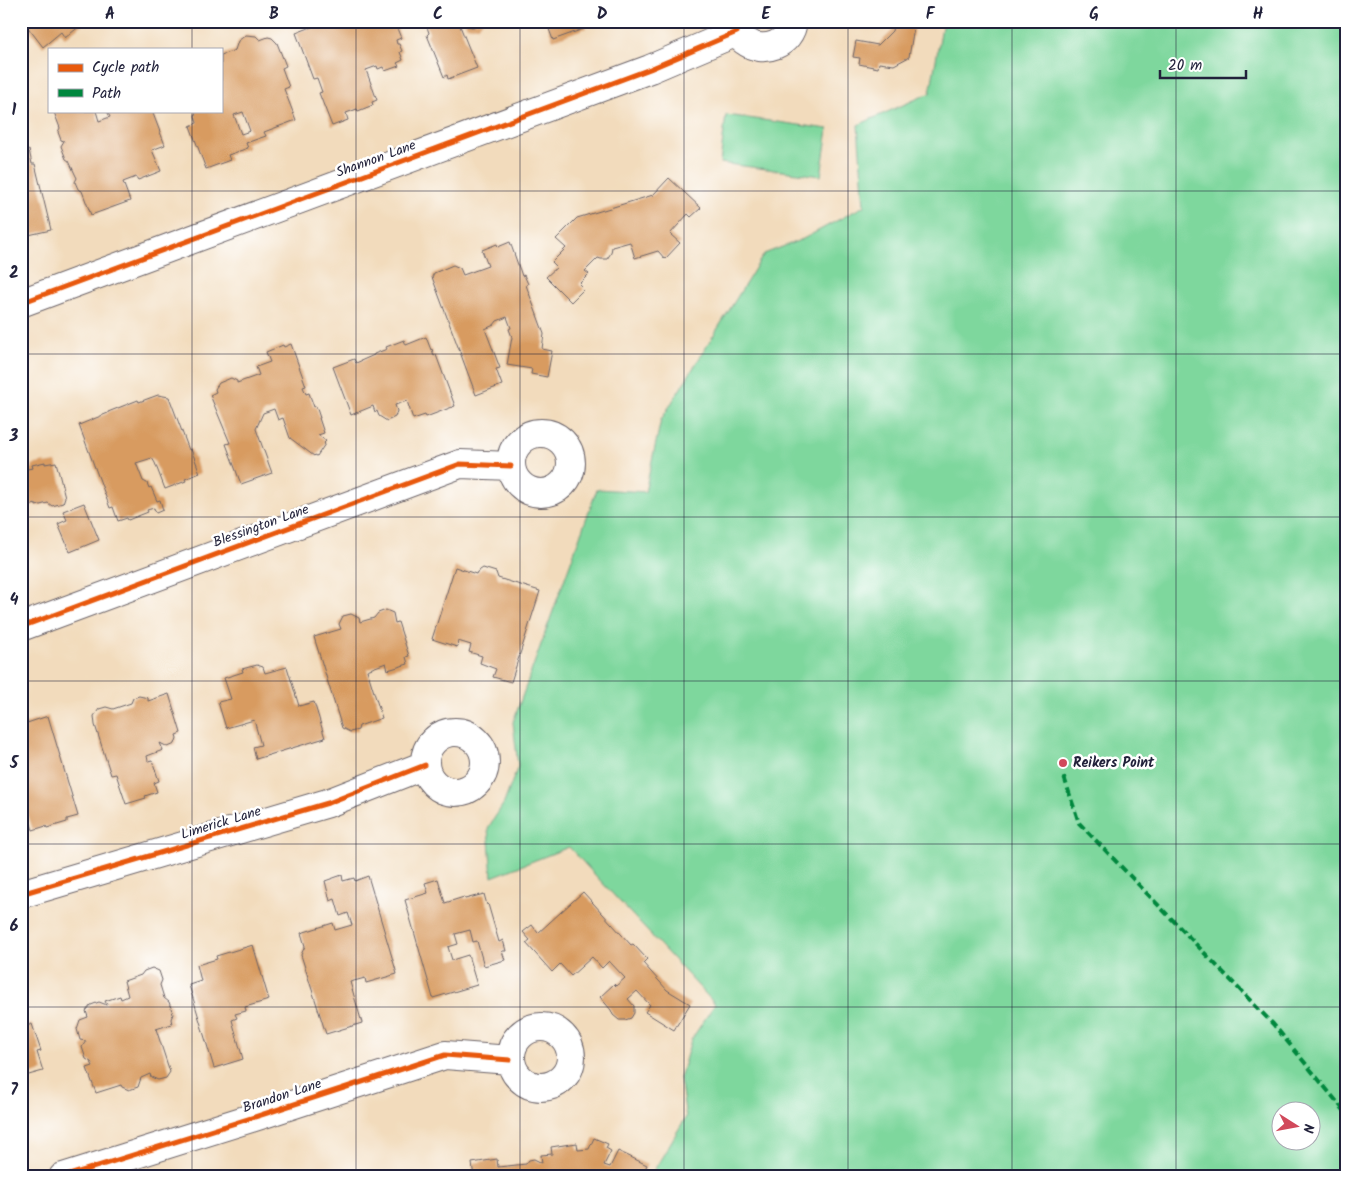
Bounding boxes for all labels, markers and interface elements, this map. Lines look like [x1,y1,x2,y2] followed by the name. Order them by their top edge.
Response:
[105,2,115,27] text: A
[269,2,279,27] text: B
[433,2,443,27] text: C
[597,2,608,27] text: D
[762,2,772,27] text: E
[926,2,936,27] text: F
[1089,2,1099,27] text: G
[1253,2,1263,27] text: H
[48,48,222,112] legend
[1160,48,1247,80] scale bar
[1168,54,1202,78] text: 20 m
[92,56,159,80] text: Cycle path
[92,82,121,106] text: Path
[12,98,17,123] text: 1
[333,134,420,184] street label: Shannon Lane
[9,261,19,286] text: 2
[9,424,19,449] text: 3
[210,498,313,554] street label: Blessington Lane
[10,588,19,613] text: 4
[9,751,20,776] text: 5
[1073,752,1155,774] place label: Reikers Point
[1057,757,1069,769] marker: Reikers Point
[178,800,264,846] street label: Limerick Lane
[10,914,19,939] text: 6
[240,1073,325,1119] street label: Brandon Lane
[10,1078,18,1103] text: 7
[1270,1100,1320,1150] north arrow
[1296,1122,1319,1135] text: N

